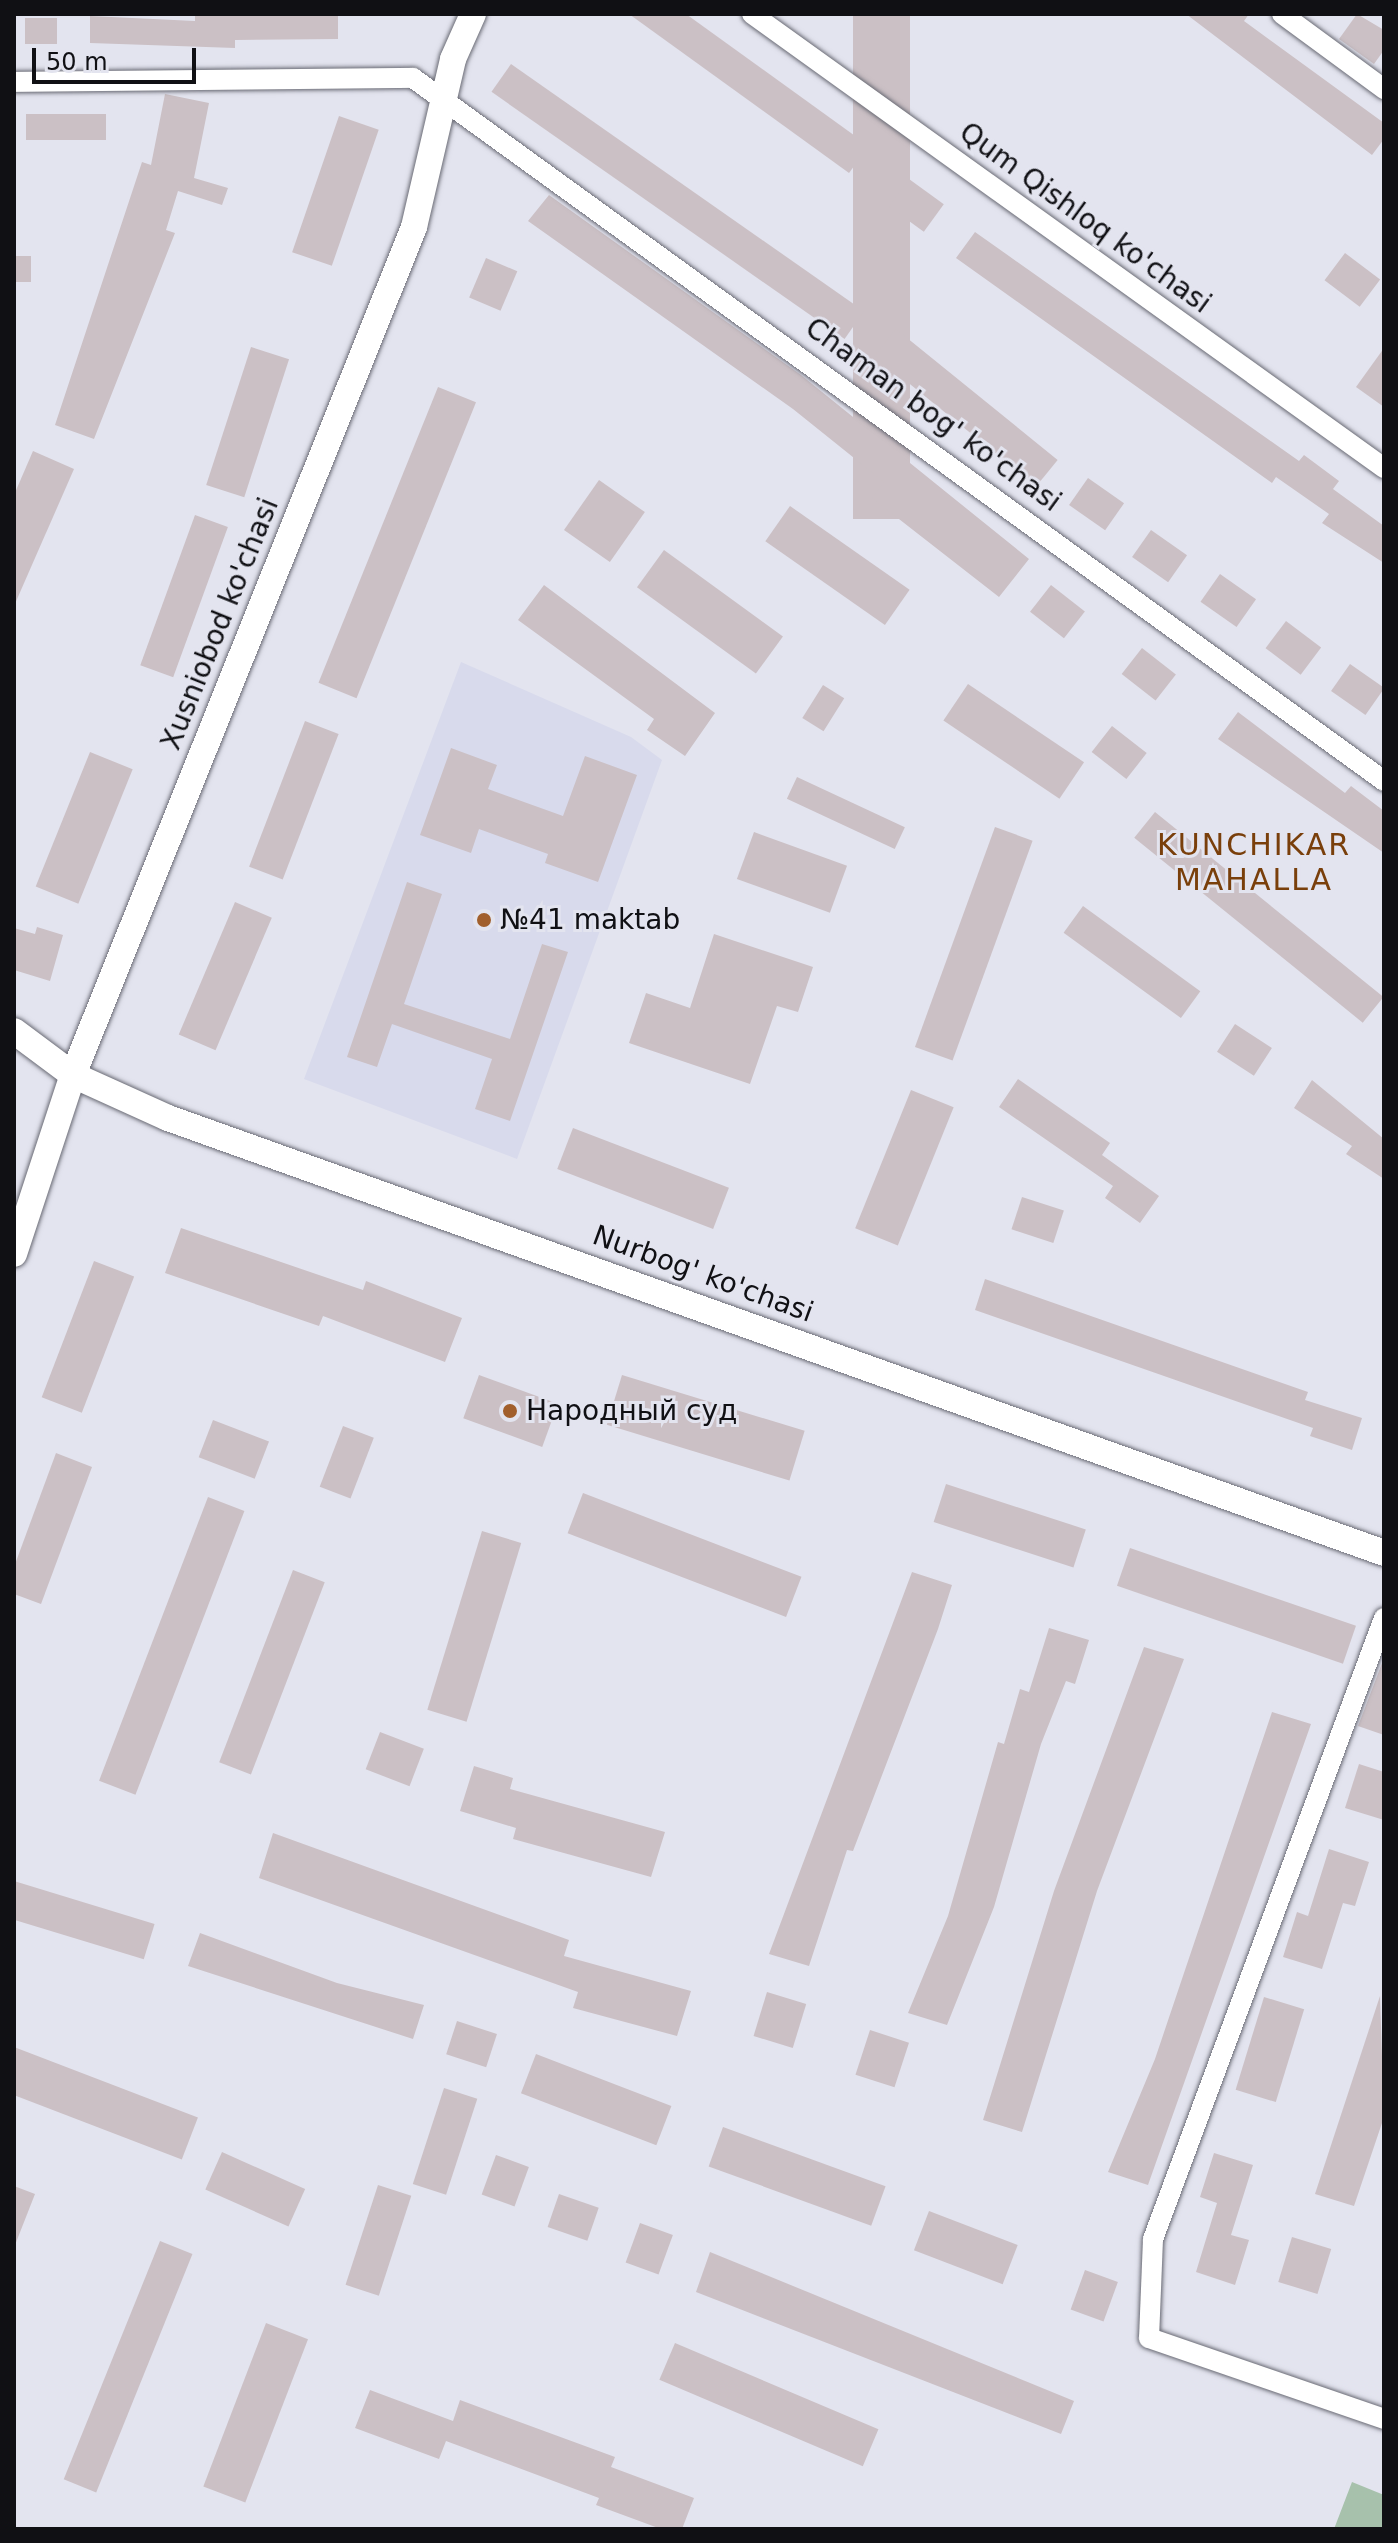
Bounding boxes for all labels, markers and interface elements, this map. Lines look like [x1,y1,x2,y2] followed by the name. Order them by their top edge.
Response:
[36,32,200,82] scale bar
[46,48,108,76] text: 50 m
[953,116,1217,320] street label: Qum Qishloq ko'chasi
[799,311,1067,519] street label: Chaman bog' ko'chasi
[154,493,286,755] street label: Xusniobod ko'chasi
[1157,827,1351,898] district label: KUNCHIKAR MAHALLA
[500,903,680,937] place label: №41 maktab
[475,911,493,929] marker: №41 maktab
[588,1219,818,1329] street label: Nurbog' ko'chasi
[526,1394,737,1428] place label: Народный суд
[501,1402,519,1420] marker: Народный суд

